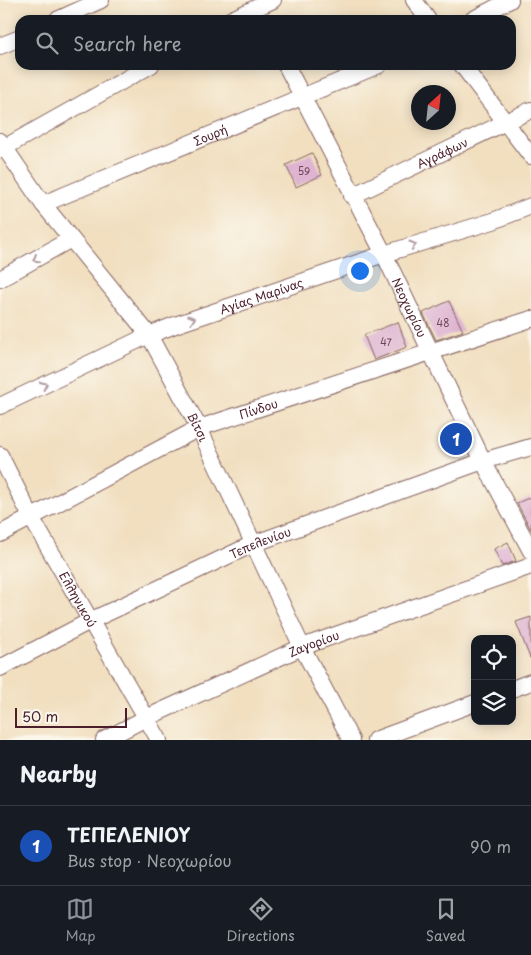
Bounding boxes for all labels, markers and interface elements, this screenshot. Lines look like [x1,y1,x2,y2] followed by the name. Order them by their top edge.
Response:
[15,15,516,70] search box
[33,29,61,57] icon: search
[73,29,182,57] text: Search here
[411,85,456,130] north arrow
[191,120,230,150] street label: Σουρή
[413,133,471,173] street label: Αγράφων
[298,163,310,178] house number: 59
[408,241,416,251] one-way arrow
[32,253,41,263] one-way arrow
[347,258,373,284] your location
[217,273,306,318] street label: Αγίας Μαρίνας
[388,275,431,340] street label: Νεοχωρίου
[187,315,196,325] one-way arrow
[437,315,449,330] house number: 48
[380,334,393,349] house number: 47
[39,381,48,392] one-way arrow
[237,394,280,423] street label: Πίνδου
[183,409,213,445] street label: Βίτσι
[440,420,472,458] pin: 1
[226,522,293,563] street label: Τεπελενίου
[55,568,101,630] street label: Ελληνικού
[285,626,342,661] street label: Ζαγορίου
[471,635,516,725] map controls
[471,635,516,680] button: locate
[471,680,516,725] button: layers
[15,705,128,728] scale bar
[22,706,58,727] text: 50 m
[20,757,97,789] text: Nearby
[67,820,190,848] text: ΤΕΠΕΛΕΝΙΟΥ
[32,834,40,858] text: 1
[470,834,511,858] text: 90 m
[67,848,232,872] text: Bus stop · Νεοχωρίου
[66,895,95,946] tab: Map
[227,895,295,946] tab: Directions
[426,895,465,946] tab: Saved

